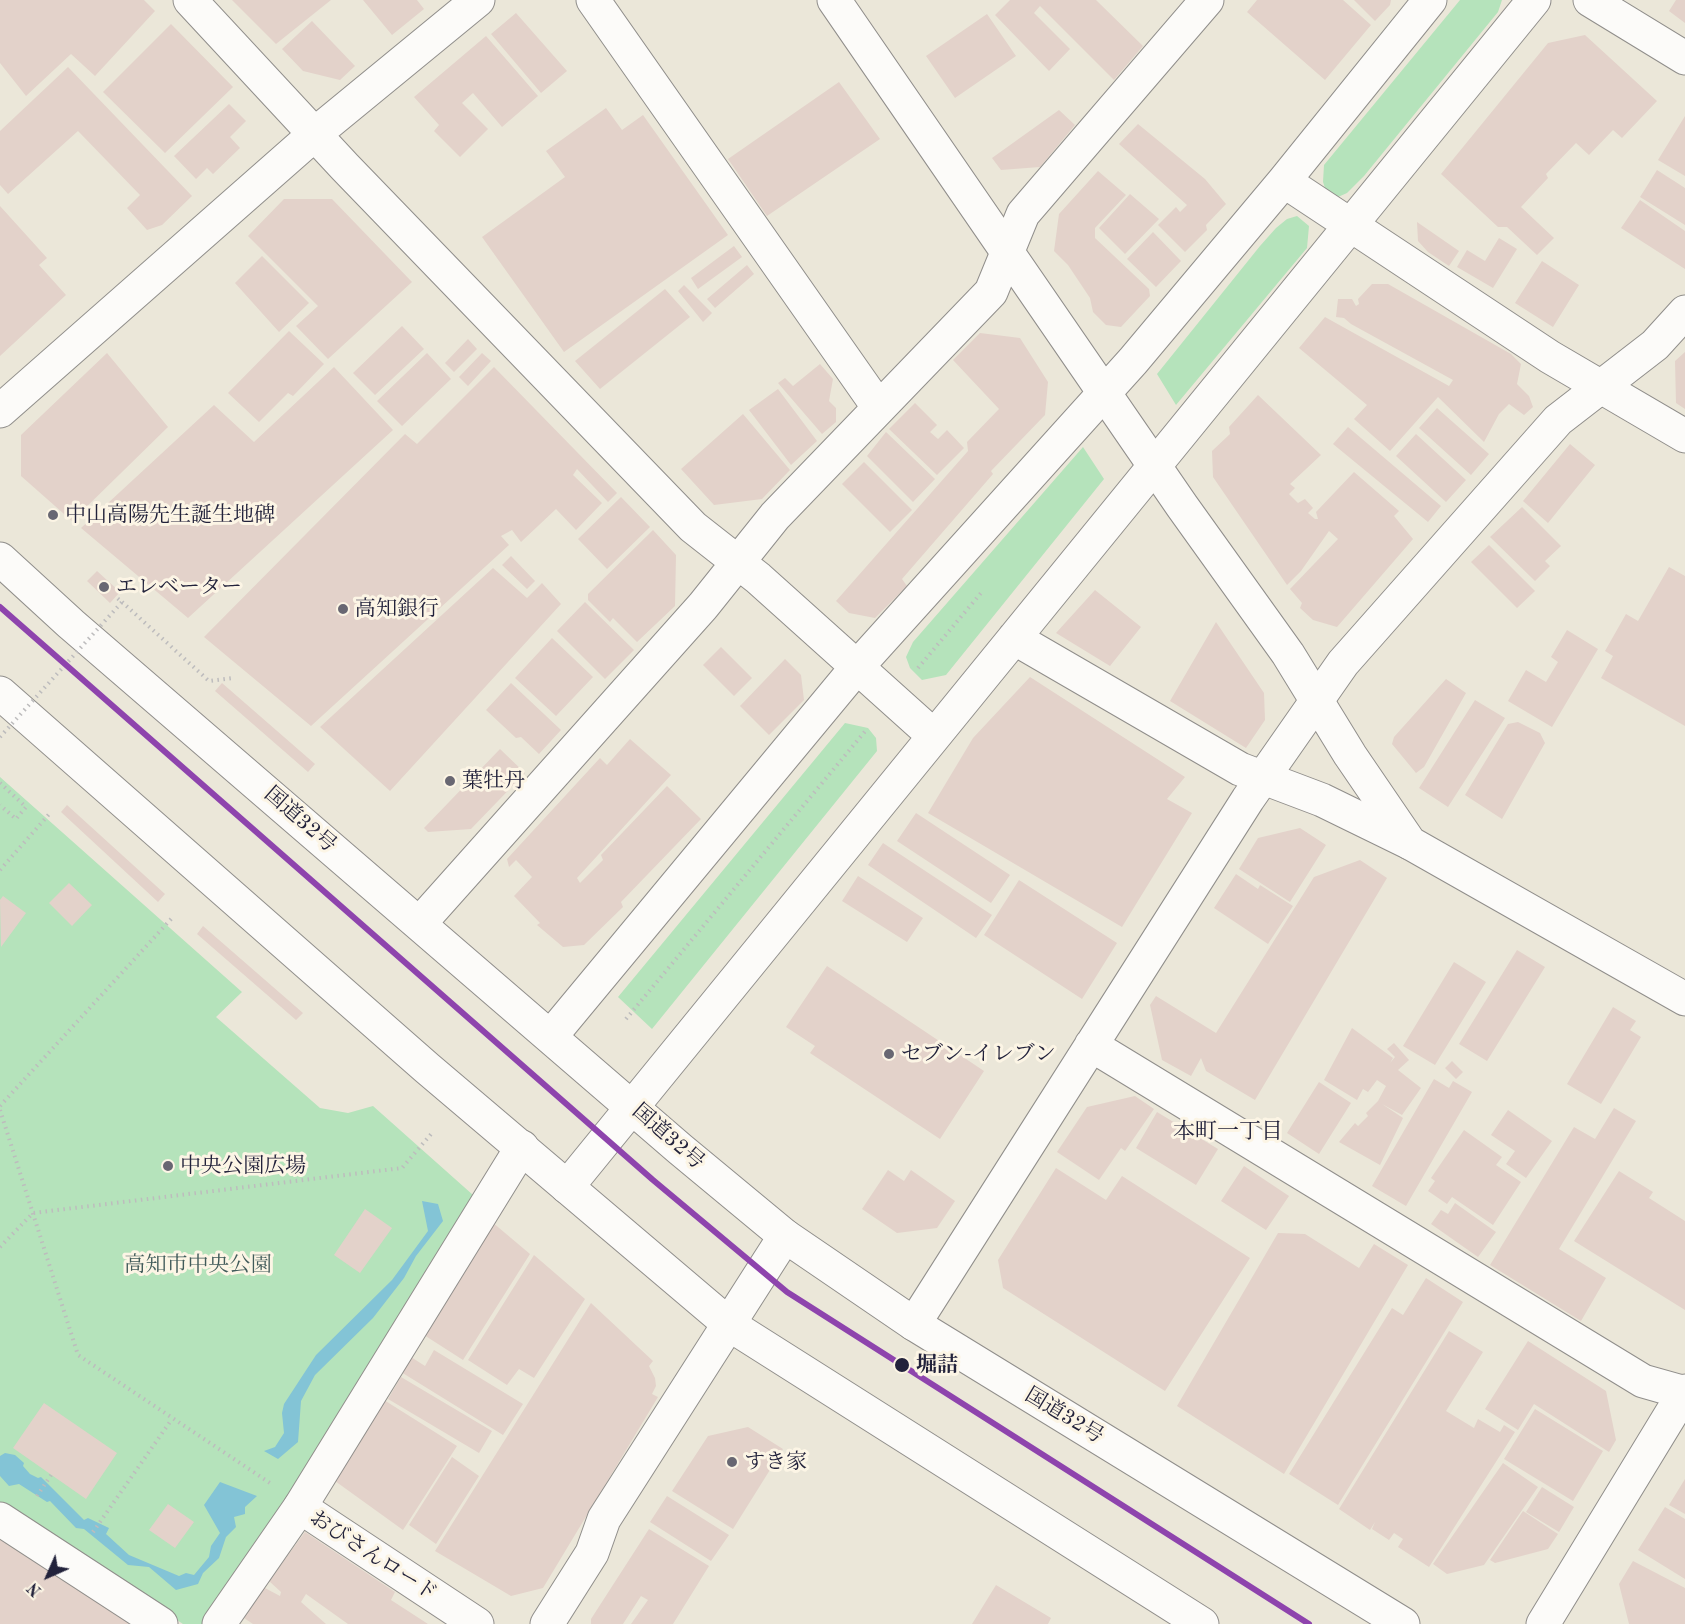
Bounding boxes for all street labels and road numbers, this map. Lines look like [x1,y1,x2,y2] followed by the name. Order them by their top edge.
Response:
[259,782,341,858] street label: 国道32号
[627,1099,709,1175] street label: 国道32号
[1020,1383,1108,1449] street label: 国道32号
[304,1505,442,1607] street label: おびさんロード

